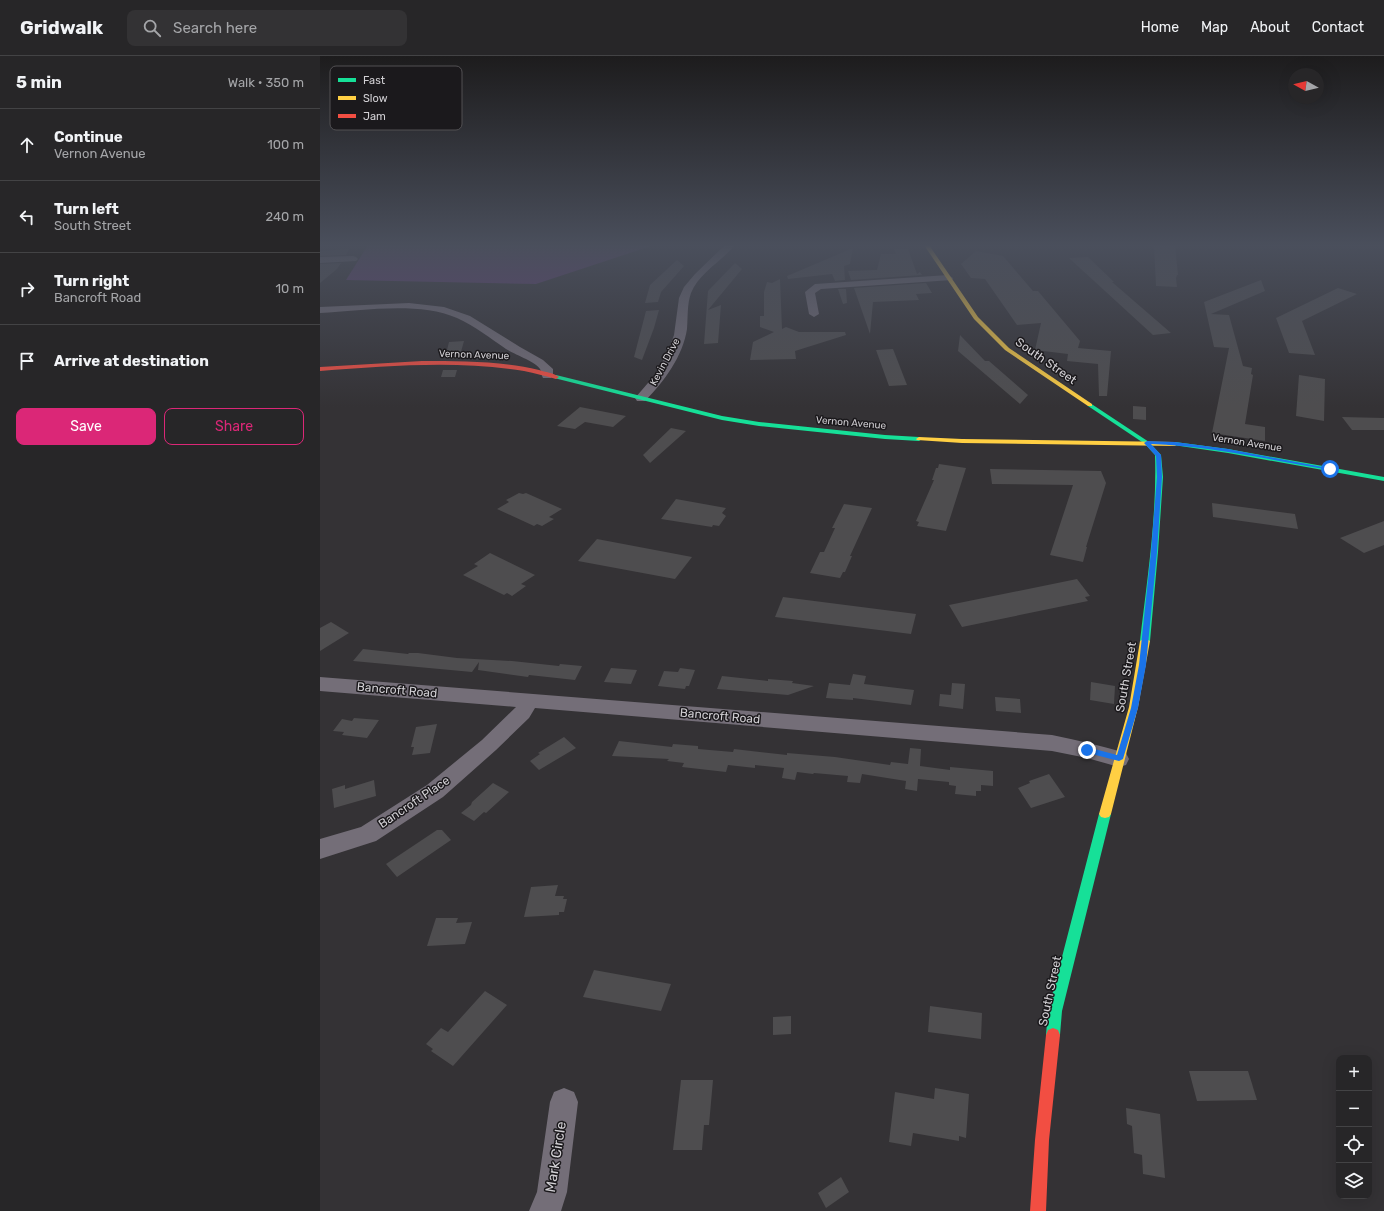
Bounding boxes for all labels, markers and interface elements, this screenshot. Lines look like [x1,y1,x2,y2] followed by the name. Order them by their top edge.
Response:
[127,10,407,46] search box
[20,16,103,39] text: Gridwalk
[141,17,163,39] icon: search
[173,19,257,37] text: Search here
[1141,19,1179,36] text: Home
[1201,19,1228,36] text: Map
[1250,19,1290,36] text: About
[1312,19,1364,36] text: Contact
[330,66,462,130] legend
[1288,68,1324,104] north arrow
[16,72,62,92] text: 5 min
[363,74,386,87] text: Fast
[228,75,304,90] text: Walk · 350 m
[363,92,388,105] text: Slow
[363,110,386,123] text: Jam
[54,128,123,146] text: Continue
[16,134,38,156] icon: ahead
[267,137,304,152] text: 100 m
[54,146,146,161] text: Vernon Avenue
[54,200,119,218] text: Turn left
[16,206,38,228] icon: left
[265,209,304,224] text: 240 m
[54,218,131,233] text: South Street
[54,272,129,290] text: Turn right
[16,278,38,300] icon: right
[275,281,304,296] text: 10 m
[54,290,141,305] text: Bancroft Road
[1013,335,1079,387] street label: South Street
[648,336,683,388] street label: Kevin Drive
[439,348,510,362] street label: Vernon Avenue
[16,350,38,372] icon: arrive
[54,352,209,370] text: Arrive at destination
[16,408,156,445] button: Save
[164,408,304,445] button: Share
[815,414,887,432] street label: Vernon Avenue
[1211,432,1283,455] street label: Vernon Avenue
[1321,460,1339,478] route start
[1113,640,1139,713] street label: South Street
[356,680,438,700] street label: Bancroft Road
[679,706,761,726] street label: Bancroft Road
[1078,741,1096,759] route end
[376,773,452,831] street label: Bancroft Place
[1036,954,1064,1027] street label: South Street
[1336,1055,1372,1199] map controls
[1336,1055,1372,1091] button: +
[1336,1091,1372,1127] button: −
[542,1120,570,1194] street label: Mark Circle
[1336,1127,1372,1163] button: locate
[1336,1163,1372,1199] button: layers

